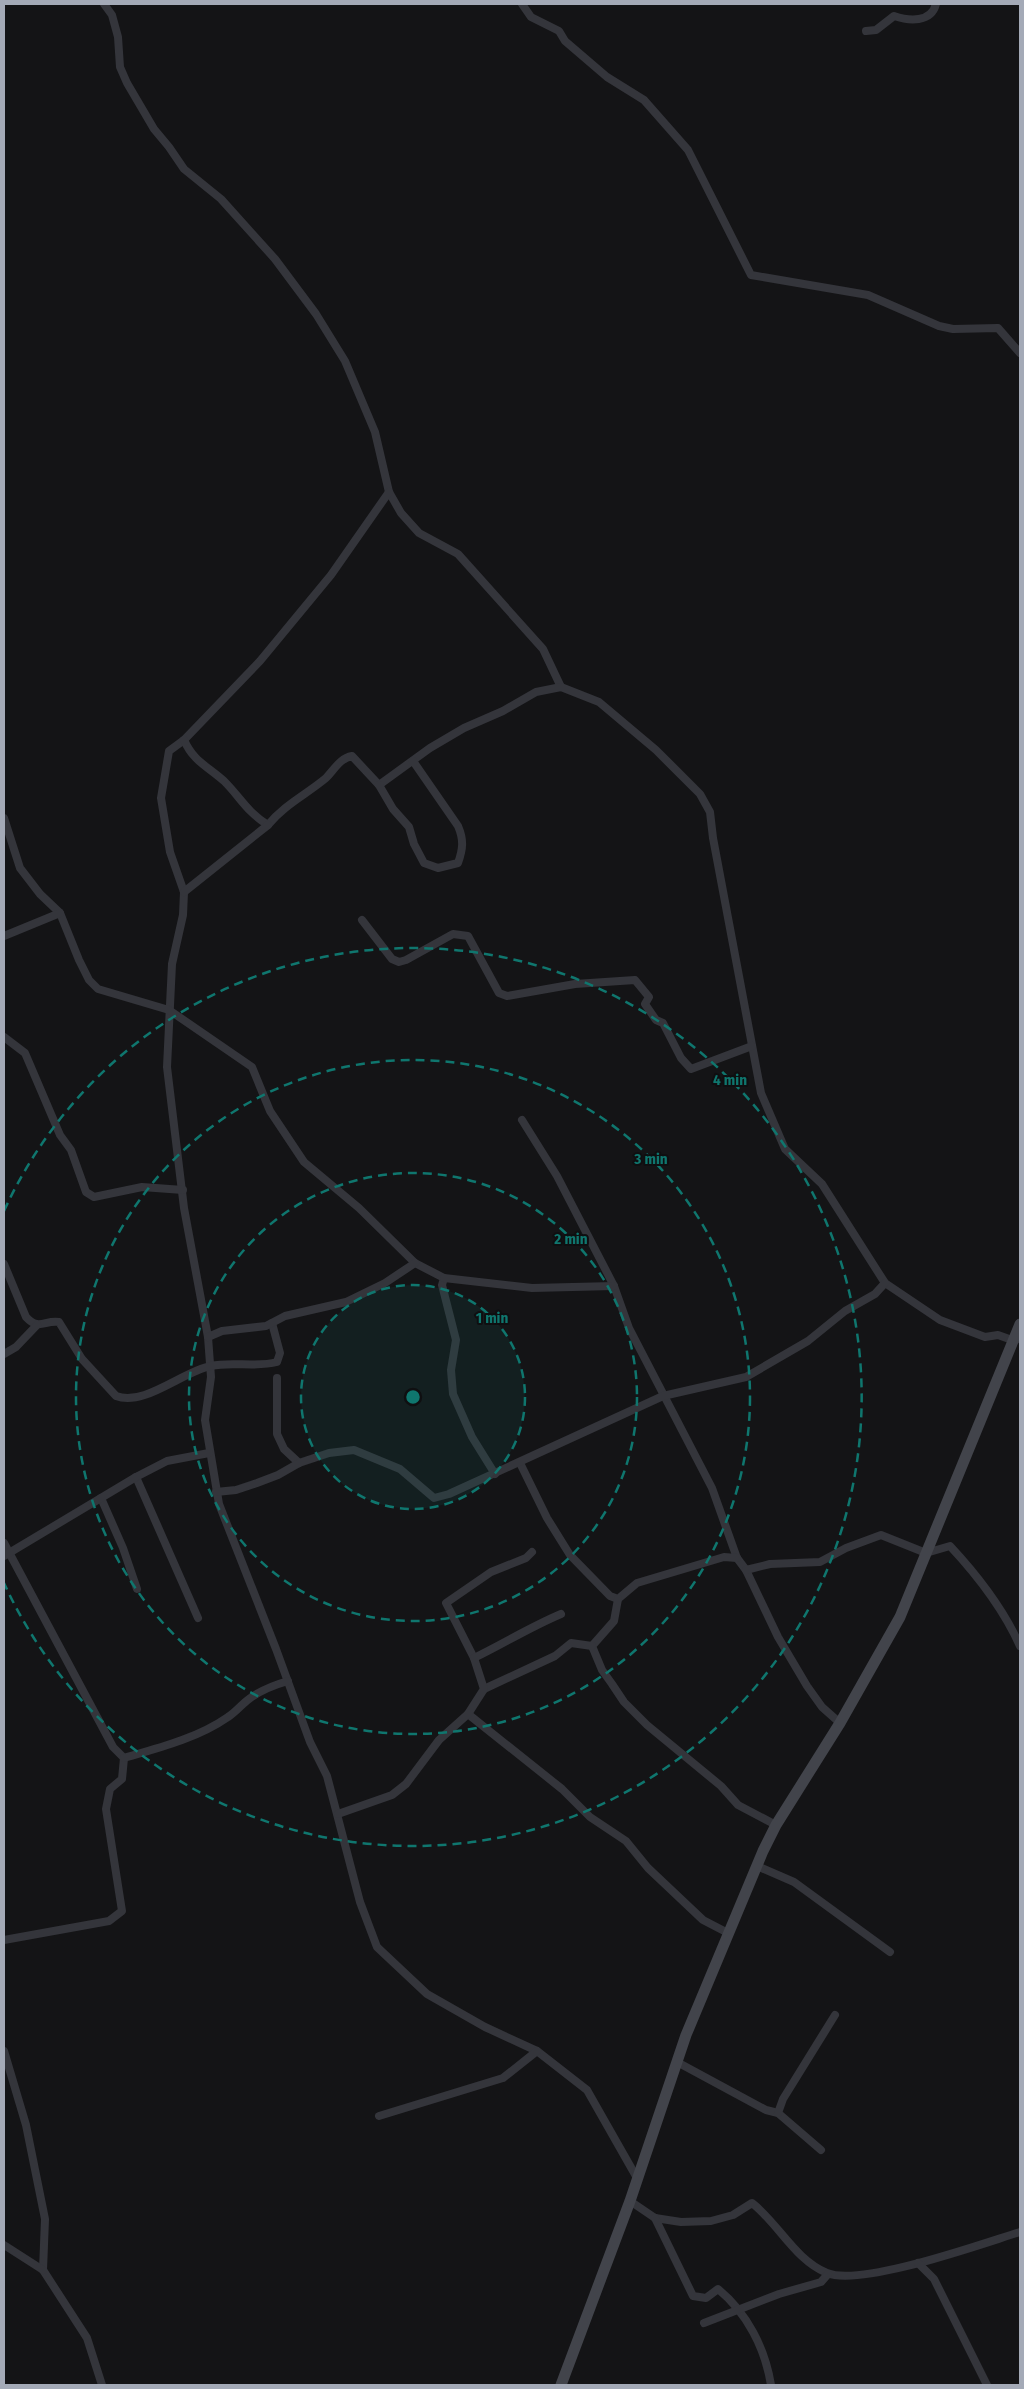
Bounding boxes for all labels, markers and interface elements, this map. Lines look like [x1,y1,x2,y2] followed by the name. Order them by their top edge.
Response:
[713,1071,747,1089] text: 4 min
[633,1150,668,1168] text: 3 min
[553,1230,588,1248] text: 2 min
[476,1309,508,1327] text: 1 min
[404,1388,422,1406] centre of rings

